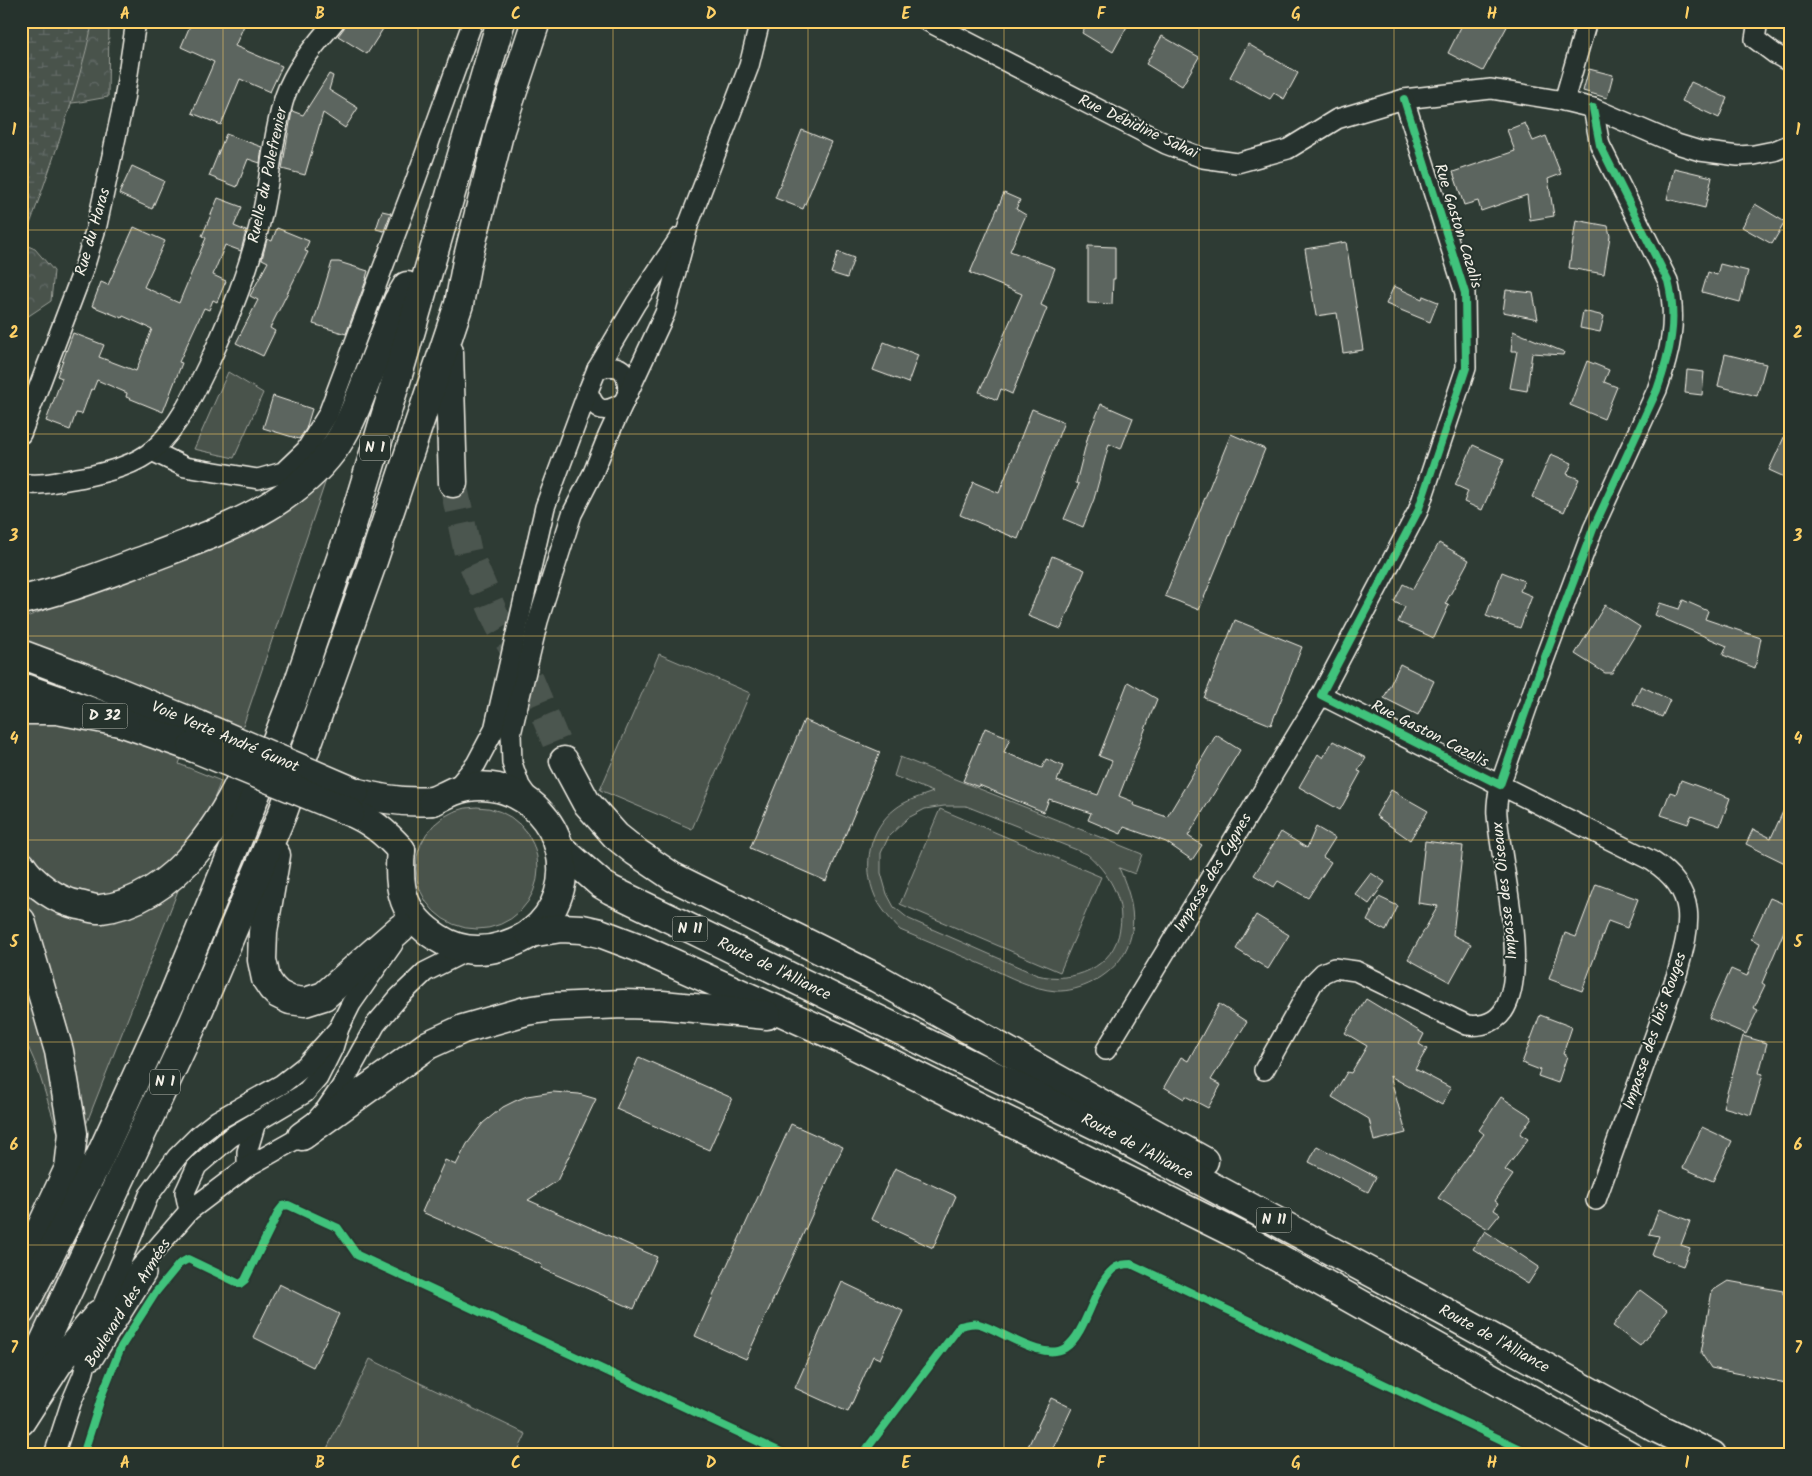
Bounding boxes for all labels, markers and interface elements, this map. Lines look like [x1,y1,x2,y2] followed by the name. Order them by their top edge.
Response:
[120,2,130,27] text: A
[315,2,325,27] text: B
[511,2,521,27] text: C
[706,2,717,27] text: D
[902,2,912,27] text: E
[1097,2,1107,27] text: F
[1291,2,1301,27] text: G
[1487,2,1497,27] text: H
[1685,2,1690,27] text: I
[1074,88,1204,167] street label: Rue Débidine Sahaï
[241,103,295,245] street label: Ruelle du Palefrenier
[12,118,17,143] text: 1
[1796,118,1801,143] text: 1
[1427,161,1489,292] street label: Rue Gaston Cazalis
[68,185,118,279] street label: Rue du Haras
[9,321,19,346] text: 2
[1793,321,1803,346] text: 2
[360,436,390,460] road number: N 1
[9,524,19,549] text: 3
[1793,524,1803,549] text: 3
[1367,694,1493,775] street label: Rue Gaston Cazalis
[147,695,304,780] street label: Voie Verte André Gunot
[82,704,128,728] road number: D 32
[10,727,19,752] text: 4
[1794,727,1803,752] text: 4
[1167,808,1259,938] street label: Impasse des Cygnes
[1485,820,1525,961] street label: Impasse des Oiseaux
[672,916,708,942] road number: N 11
[9,930,20,955] text: 5
[1793,930,1804,955] text: 5
[713,931,835,1007] street label: Route de l'Alliance
[1616,949,1694,1113] street label: Impasse des Ibis Rouges
[150,1070,180,1094] road number: N 1
[1077,1107,1197,1187] street label: Route de l'Alliance
[10,1133,19,1158] text: 6
[1794,1133,1803,1158] text: 6
[1256,1208,1292,1232] road number: N 11
[78,1234,178,1372] street label: Boulevard des Armées
[1434,1298,1554,1380] street label: Route de l'Alliance
[10,1336,18,1361] text: 7
[1794,1336,1802,1361] text: 7
[120,1451,130,1476] text: A
[315,1451,325,1476] text: B
[511,1451,521,1476] text: C
[706,1451,717,1476] text: D
[902,1451,912,1476] text: E
[1097,1451,1107,1476] text: F
[1291,1451,1301,1476] text: G
[1487,1451,1497,1476] text: H
[1685,1451,1690,1476] text: I

